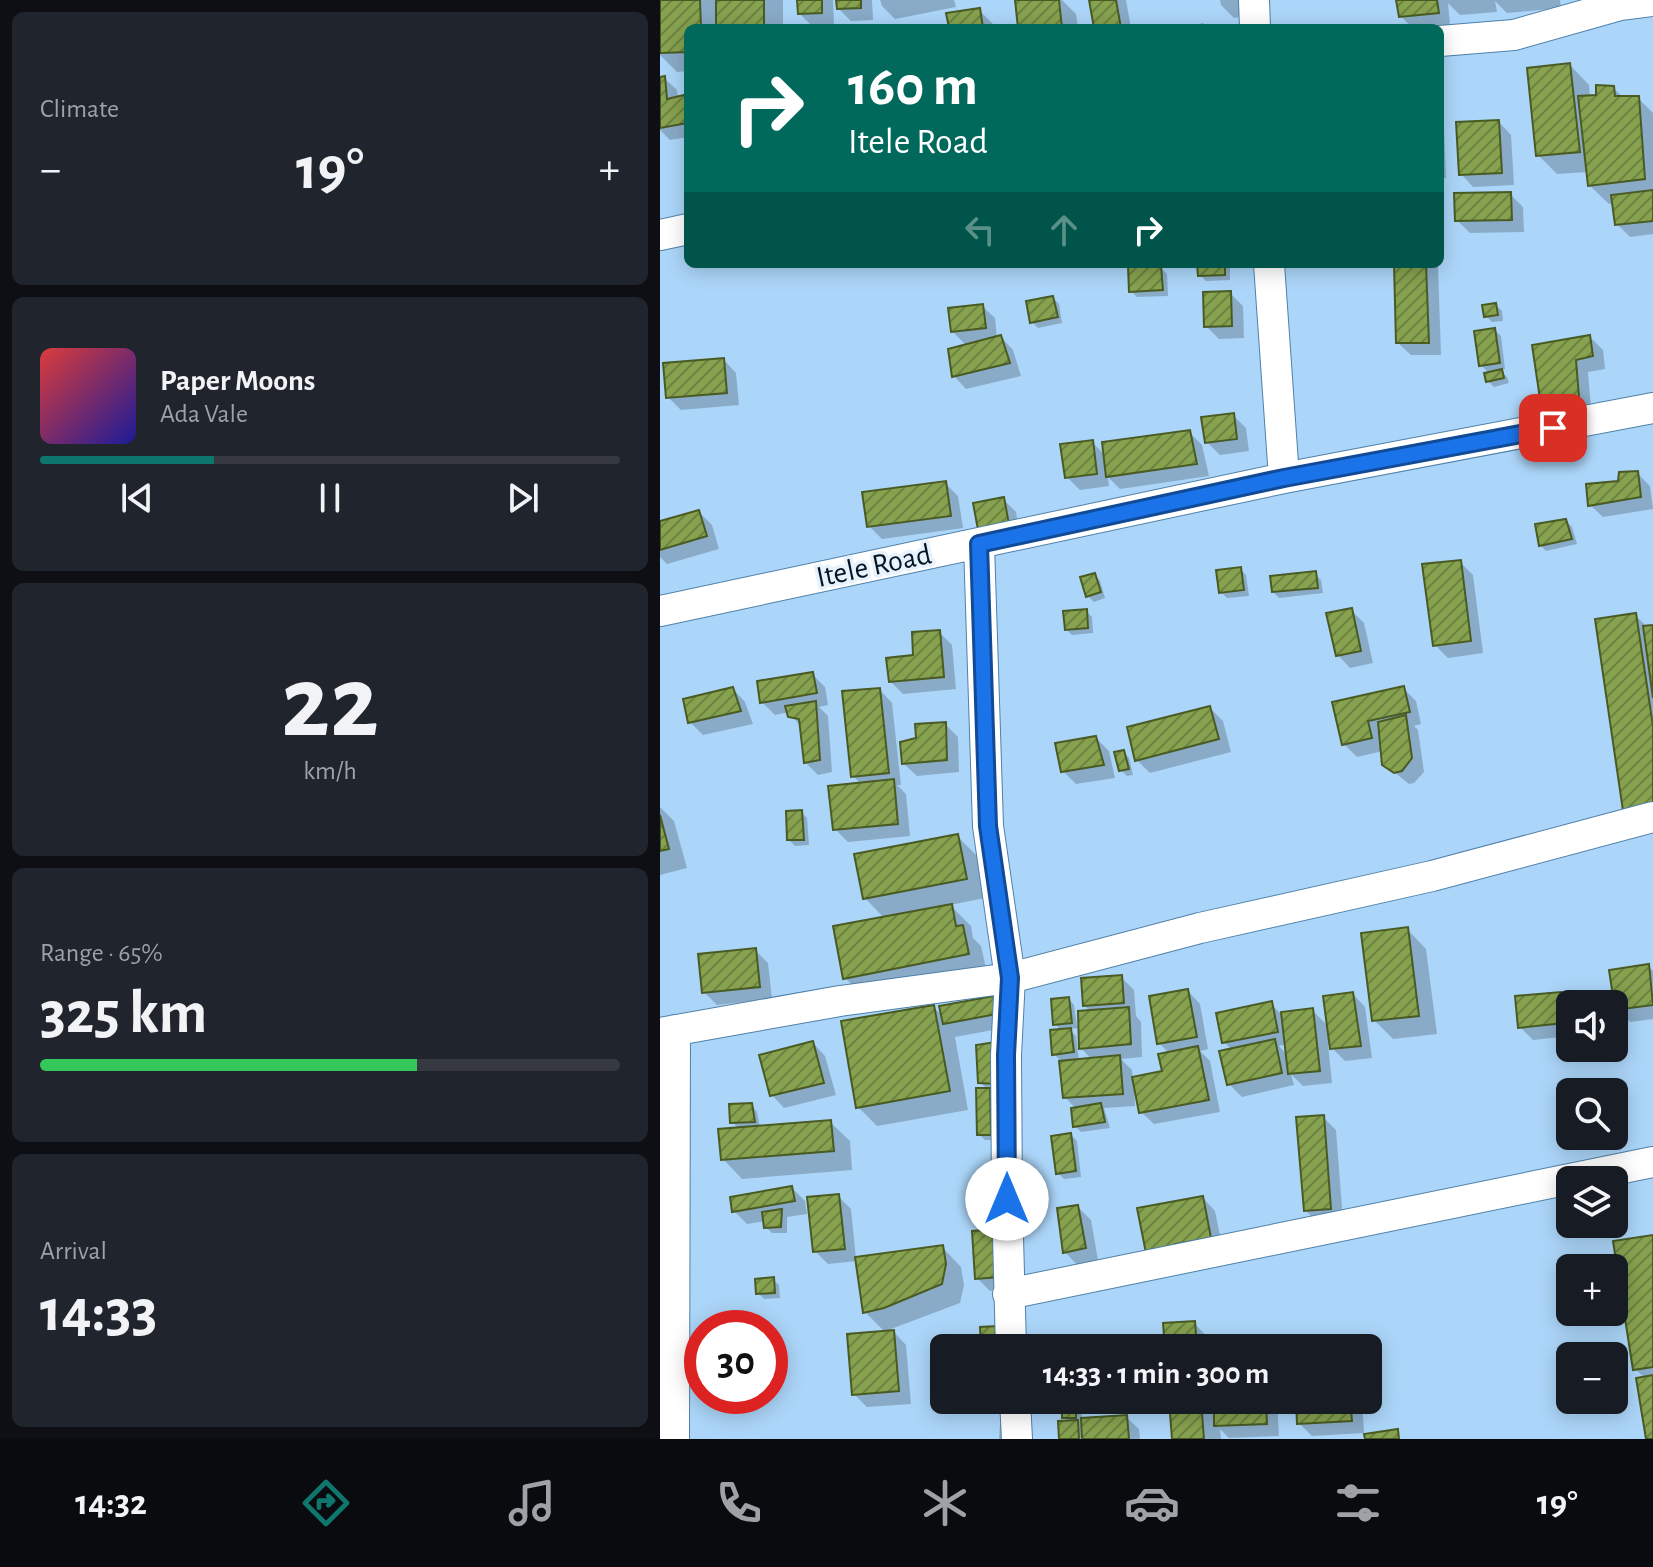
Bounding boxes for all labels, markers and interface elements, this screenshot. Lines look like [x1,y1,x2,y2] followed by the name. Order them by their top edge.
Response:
[716,56,820,160] icon: right
[848,59,978,115] text: 160 m
[40,96,119,122] text: Climate
[848,124,988,160] text: Itele Road
[296,140,364,200] text: 19°
[40,148,61,192] text: −
[599,148,620,192] text: +
[958,208,1002,252] icon: left
[1042,208,1086,252] icon: ahead
[1126,208,1170,252] icon: right
[160,366,315,396] text: Paper Moons
[1519,394,1587,462] pin
[160,401,248,427] text: Ada Vale
[1531,406,1575,450] icon: arrive
[115,476,159,520] icon: previous
[308,476,352,520] icon: pause
[501,476,545,520] icon: next
[814,539,934,593] street label: Itele Road
[281,652,379,756] text: 22
[303,758,357,784] text: km/h
[40,940,163,966] text: Range · 65%
[40,984,207,1044] text: 325 km
[1556,990,1628,1414] map controls
[1556,990,1628,1062] button: sound
[1556,1078,1628,1150] button: search
[965,1157,1049,1241] position arrow
[1556,1166,1628,1238] button: layers
[40,1238,107,1264] text: Arrival
[1556,1254,1628,1326] button: +
[40,1282,157,1342] text: 14:33
[684,1310,788,1414] speed limit sign: 30
[1556,1342,1628,1414] button: −
[1043,1359,1269,1389] text: 14:33 · 1 min · 300 m
[298,1475,354,1531] icon: directions
[504,1475,560,1531] icon: music
[711,1475,767,1531] icon: phone
[917,1475,973,1531] icon: climate
[1124,1475,1180,1531] icon: car
[1330,1475,1386,1531] icon: filters
[75,1485,147,1521] text: 14:32
[1537,1485,1578,1521] text: 19°

